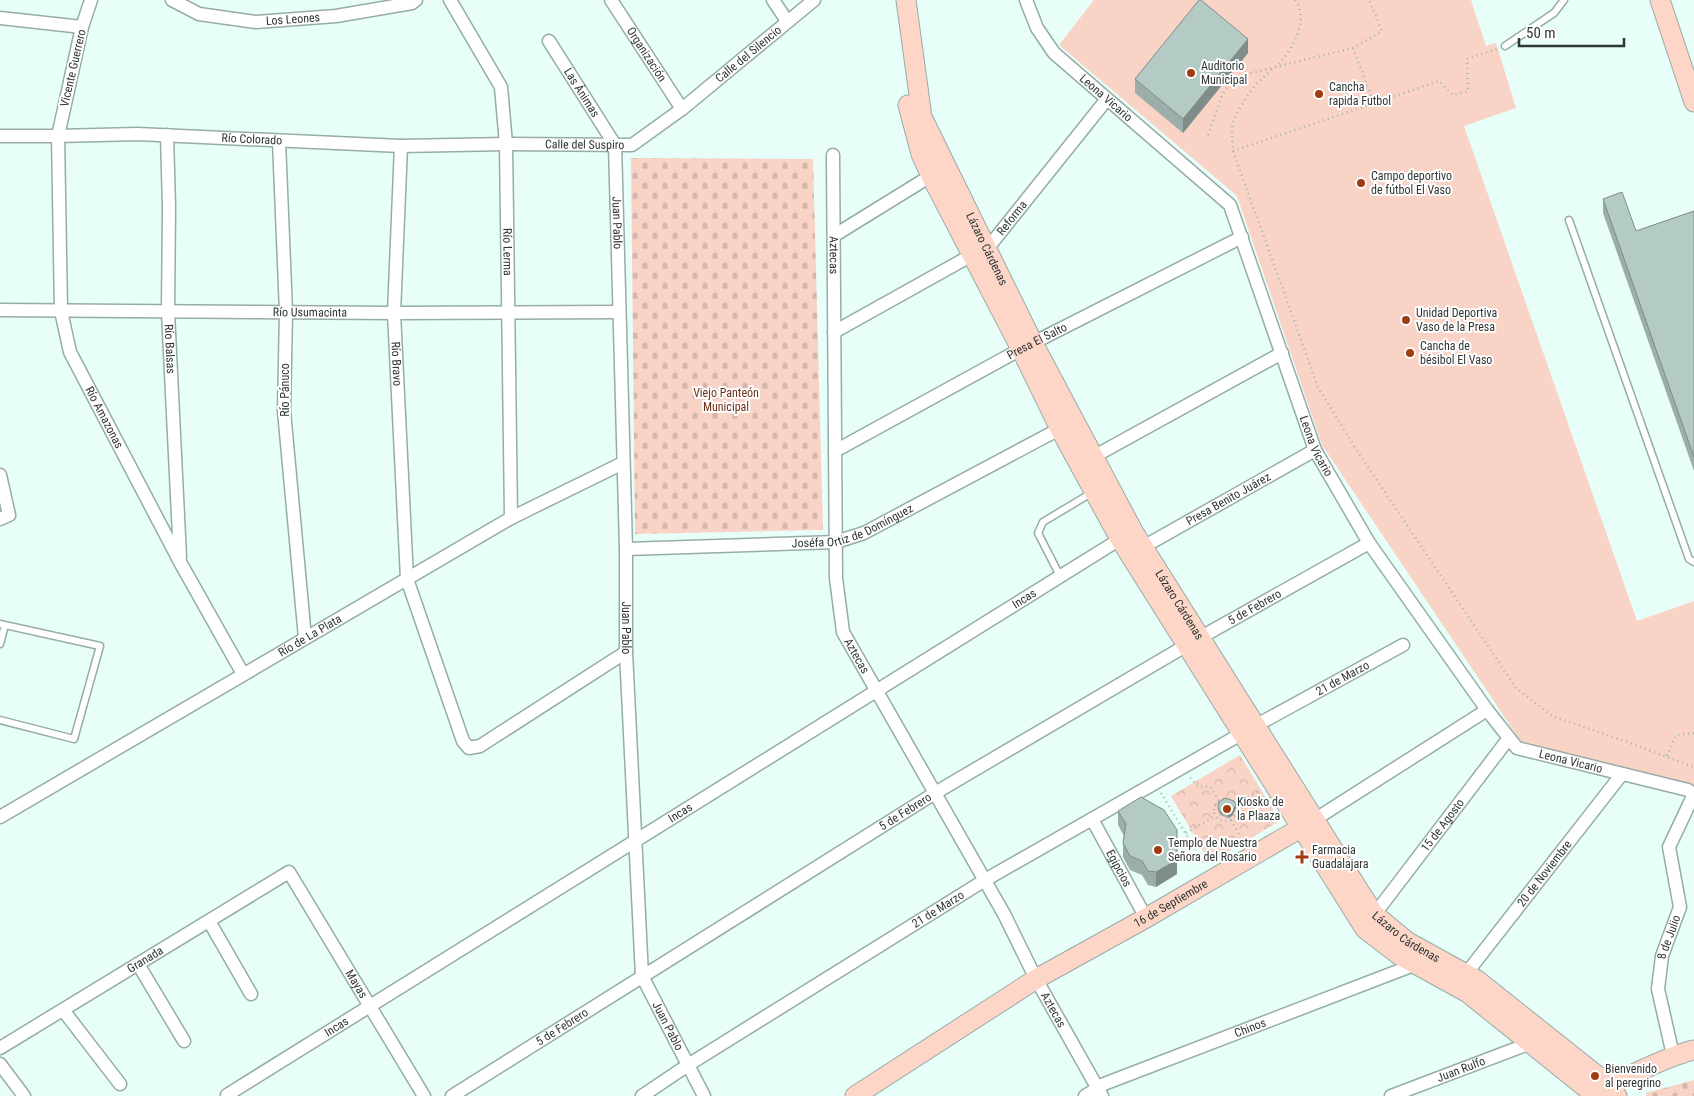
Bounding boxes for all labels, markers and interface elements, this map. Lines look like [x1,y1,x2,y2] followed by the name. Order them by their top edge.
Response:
[265,10,321,28] street label: Los Leones
[1519,15,1624,47] scale bar
[713,23,784,85] street label: Calle del Silencio
[1526,24,1556,42] text: 50 m
[624,25,669,85] street label: Organización
[57,28,89,108] street label: Vicente Guerrero
[1201,59,1247,87] place label: Auditorio Municipal
[561,65,602,120] street label: Las Ánimas
[1185,67,1197,79] marker: Auditorio Municipal
[1077,71,1135,124] street label: Leona Vicario
[1329,80,1391,108] place label: Cancha rapida Futbol
[1313,88,1325,100] marker: Cancha rapida Futbol
[221,131,283,148] street label: Río Colorado
[545,137,624,152] street label: Calle del Suspiro
[1371,169,1452,197] place label: Campo deportivo de fútbol El Vaso
[1355,177,1367,189] marker: Campo deportivo de fútbol El Vaso
[609,196,625,249] street label: Juan Pablo
[994,198,1030,238] street label: Reforma
[963,210,1011,288] street label: Lázaro Cárdenas
[500,228,515,276] street label: Río Lerma
[827,236,841,274] street label: Aztecas
[273,305,347,320] street label: Río Usumacinta
[1416,306,1497,334] place label: Unidad Deportiva Vaso de la Presa
[1400,314,1412,326] marker: Unidad Deportiva Vaso de la Presa
[1005,320,1069,362] street label: Presa El Salto
[162,324,178,374] street label: Río Balsas
[1420,339,1492,367] place label: Cancha de bésibol El Vaso
[388,341,405,386] street label: Río Bravo
[1404,347,1416,359] marker: Cancha de bésibol El Vaso
[278,363,292,417] street label: Río Pánuco
[82,384,126,451] street label: Río Amazonas
[693,386,759,414] park label: Viejo Panteón Municipal
[1297,414,1336,479] street label: Leona Vicario
[1184,470,1273,528] street label: Presa Benito Juárez
[791,501,916,550] street label: Joséfa Ortiz de Domínguez
[1152,567,1207,642] street label: Lázaro Cárdenas
[1010,586,1039,611] street label: Incas
[1226,587,1284,628] street label: 5 de Febrero
[619,601,633,654] street label: Juan Pablo
[276,612,344,660] street label: Río de La Plata
[841,636,872,676] street label: Aztecas
[1313,658,1372,698] street label: 21 de Marzo
[1538,747,1604,776] street label: Leona Vicario
[876,790,934,833] street label: 5 de Febrero
[1237,795,1284,823] place label: Kiosko de la Plaaza
[1418,796,1467,854] street label: 15 de Agosto
[666,800,695,826] street label: Incas
[1221,803,1233,815] marker: Kiosko de la Plaaza
[1168,836,1257,864] place label: Templo de Nuestra Señora del Rosario
[1514,837,1575,909] street label: 20 de Noviembre
[1312,843,1369,871] place label: Farmacia Guadalajara
[1152,844,1164,856] marker: Templo de Nuestra Señora del Rosario
[1103,847,1135,889] street label: Egipcios
[1296,851,1308,863] marker: Farmacia Guadalajara
[1131,876,1210,930] street label: 16 de Septiembre
[909,888,967,931] street label: 21 de Marzo
[1369,909,1442,965] street label: Lázaro Cárdenas
[1655,913,1683,960] street label: 8 de Julio
[125,943,166,976] street label: Granada
[342,967,370,1001] street label: Mayas
[1038,990,1069,1030] street label: Aztecas
[649,999,686,1053] street label: Juan Pablo
[533,1005,591,1049] street label: 5 de Febrero
[322,1014,351,1040] street label: Incas
[1232,1015,1268,1040] street label: Chinos
[1435,1054,1487,1085] street label: Juan Rulfo
[1605,1062,1661,1090] place label: Bienvenido al peregrino
[1589,1070,1601,1082] marker: Bienvenido al peregrino

